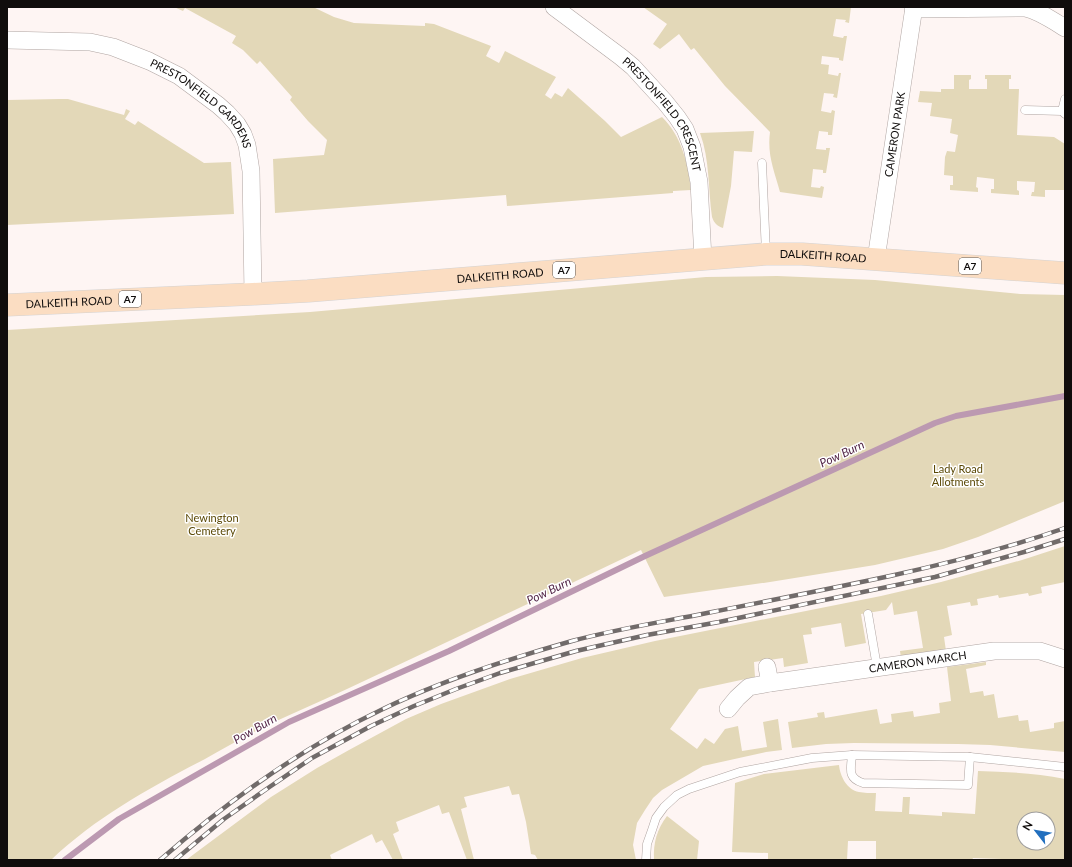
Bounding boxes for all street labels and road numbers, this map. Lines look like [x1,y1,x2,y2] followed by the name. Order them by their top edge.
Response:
[620,54,704,173] street label: PRESTONFIELD CRESCENT
[148,56,254,149] street label: PRESTONFIELD GARDENS
[881,90,907,178] street label: CAMERON PARK
[780,247,867,265] street label: DALKEITH ROAD
[959,258,981,274] road number: A7
[553,262,575,278] road number: A7
[456,265,544,285] street label: DALKEITH ROAD
[119,291,141,307] road number: A7
[25,293,113,310] street label: DALKEITH ROAD
[868,648,967,675] street label: CAMERON MARCH

